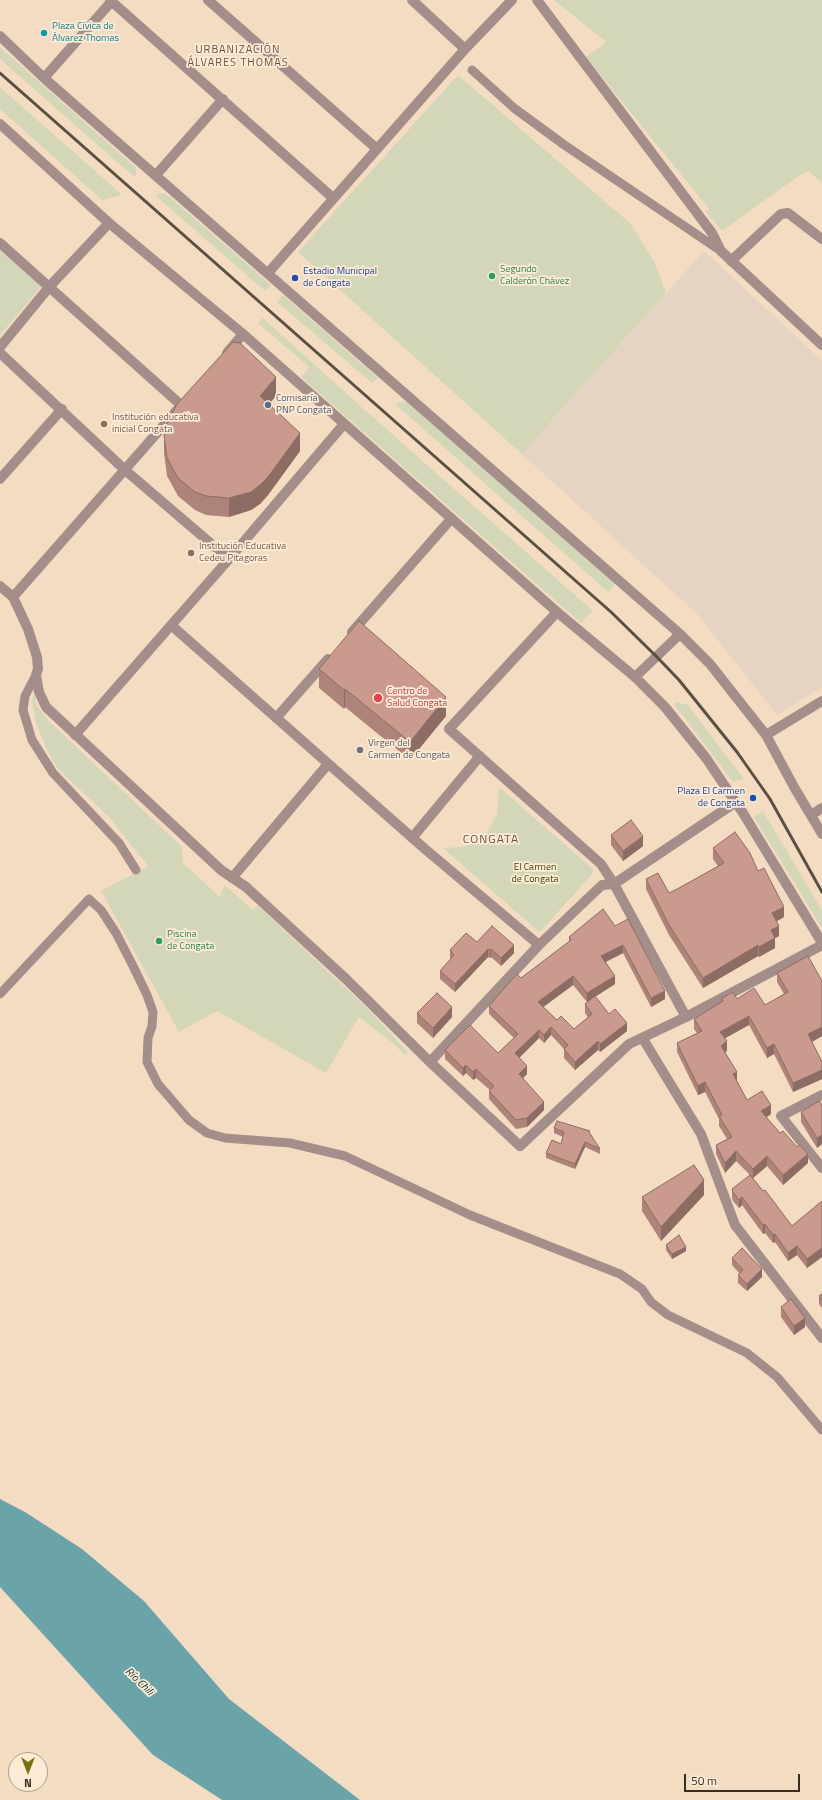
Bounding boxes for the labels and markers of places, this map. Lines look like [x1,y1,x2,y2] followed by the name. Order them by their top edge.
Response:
[52,21,119,44] place label: Plaza Cívica de Álvarez Thomas
[39,28,49,38] marker: Plaza Cívica de Álvarez Thomas
[500,264,569,288] place label: Segundo Calderón Chávez
[303,266,377,290] place label: Estadio Municipal de Congata
[487,271,497,281] marker: Segundo Calderón Chávez
[290,273,300,283] marker: Estadio Municipal de Congata
[276,393,331,416] place label: Comisaría PNP Congata
[263,400,273,410] marker: Comisaría PNP Congata
[112,412,199,436] place label: Institución educativa inicial Congata
[99,419,109,429] marker: Institución educativa inicial Congata
[199,541,286,564] place label: Institución Educativa Cedeu Pitagoras
[186,548,196,558] marker: Institución Educativa Cedeu Pitagoras
[387,686,447,710] place label: Centro de Salud Congata
[372,692,384,704] marker: Centro de Salud Congata
[368,738,450,762] place label: Virgen del Carmen de Congata
[355,745,365,755] marker: Virgen del Carmen de Congata
[677,786,745,810] place label: Plaza El Carmen de Congata
[748,793,758,803] marker: Plaza El Carmen de Congata
[167,929,214,952] place label: Piscina de Congata
[154,936,164,946] marker: Piscina de Congata

